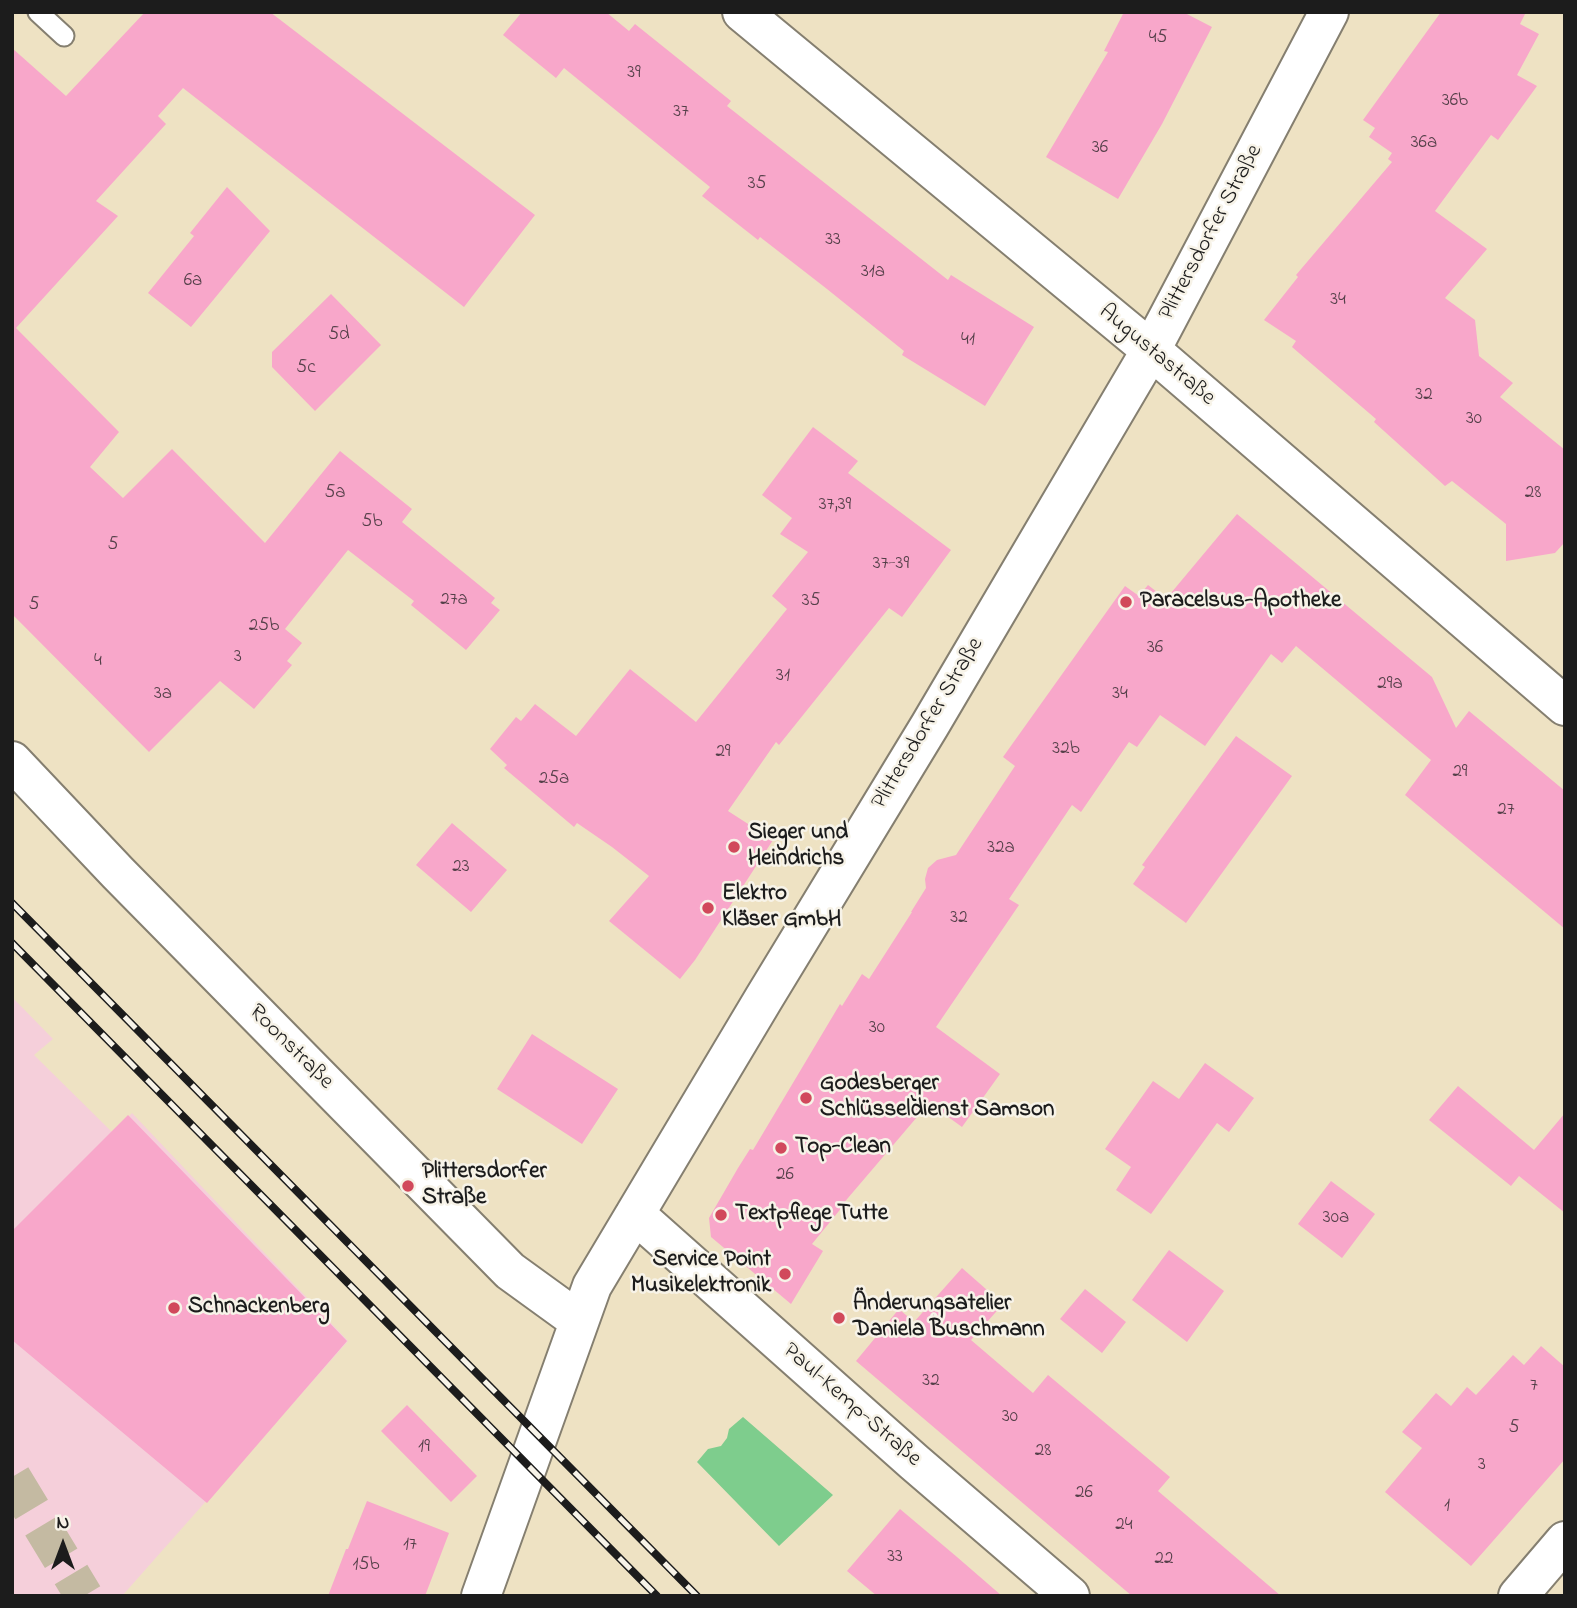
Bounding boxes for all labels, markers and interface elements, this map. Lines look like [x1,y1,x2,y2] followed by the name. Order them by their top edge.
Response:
[1149,28,1167,50] house number: 45
[627,63,641,85] house number: 39
[1442,91,1468,113] house number: 36b
[673,102,689,124] house number: 37
[1411,133,1437,155] house number: 36a
[1092,138,1108,160] house number: 36
[1154,141,1270,325] street label: Plittersdorfer Straße
[748,174,766,196] house number: 35
[825,230,841,252] house number: 33
[861,262,885,284] house number: 31a
[184,271,202,293] house number: 6a
[1330,290,1346,312] house number: 34
[1092,299,1220,413] street label: Augustastraße
[328,325,350,347] house number: 5d
[961,330,975,352] house number: 41
[296,358,316,380] house number: 5c
[1415,385,1433,407] house number: 32
[1466,409,1482,431] house number: 30
[324,483,346,505] house number: 5a
[1525,483,1541,505] house number: 28
[819,495,851,517] house number: 37,39
[362,512,382,534] house number: 5b
[108,535,118,557] house number: 5
[873,554,909,576] house number: 37-39
[1140,588,1341,616] place label: Paracelsus-Apotheke
[440,590,468,612] house number: 27a
[802,591,820,613] house number: 35
[1118,594,1134,610] marker: Paracelsus-Apotheke
[29,595,39,617] house number: 5
[249,616,279,638] house number: 25b
[867,633,991,815] street label: Plittersdorfer Straße
[1147,638,1163,660] house number: 36
[234,647,242,669] house number: 3
[94,651,102,673] house number: 4
[776,666,790,688] house number: 31
[1377,674,1403,696] house number: 29a
[154,684,172,706] house number: 3a
[1112,684,1128,706] house number: 34
[1052,739,1080,761] house number: 32b
[715,742,731,764] house number: 29
[1452,762,1468,784] house number: 29
[539,769,569,791] house number: 25a
[1497,800,1515,822] house number: 27
[748,820,848,874] place label: Sieger und Heindrichs
[987,838,1015,860] house number: 32a
[726,839,742,855] marker: Sieger und Heindrichs
[452,857,470,879] house number: 23
[722,881,841,935] place label: Elektro Kläser GmbH
[700,900,716,916] marker: Elektro Kläser GmbH
[950,908,968,930] house number: 32
[242,1000,338,1096] street label: Roonstraße
[869,1018,885,1040] house number: 30
[820,1071,1054,1125] place label: Godesberger Schlüsseldienst Samson
[798,1090,814,1106] marker: Godesberger Schlüsseldienst Samson
[795,1134,891,1162] place label: Top-Clean
[773,1140,789,1156] marker: Top-Clean
[422,1159,547,1213] place label: Plittersdorfer Straße
[776,1165,794,1187] house number: 26
[400,1178,416,1194] marker: Plittersdorfer Straße
[735,1201,888,1229] place label: Textpflege Tutte
[713,1207,729,1223] marker: Textpflege Tutte
[1323,1208,1349,1230] house number: 30a
[631,1247,771,1301] place label: Service Point Musikelektronik
[777,1266,793,1282] marker: Service Point Musikelektronik
[853,1291,1044,1345] place label: Änderungsatelier Daniela Buschmann
[188,1294,330,1322] place label: Schnackenberg
[166,1300,182,1316] marker: Schnackenberg
[831,1310,847,1326] marker: Änderungsatelier Daniela Buschmann
[776,1338,926,1474] street label: Paul-Kemp-Straße
[922,1371,940,1393] house number: 32
[1530,1376,1538,1398] house number: 7
[1002,1407,1018,1429] house number: 30
[1509,1418,1519,1440] house number: 5
[418,1437,430,1459] house number: 19
[1035,1441,1051,1463] house number: 28
[1478,1455,1486,1477] house number: 3
[1075,1483,1093,1505] house number: 26
[1444,1496,1450,1518] house number: 1
[28,1510,98,1580] north arrow
[57,1510,69,1537] text: N
[1115,1515,1133,1537] house number: 24
[403,1535,417,1557] house number: 17
[887,1547,903,1569] house number: 33
[1155,1549,1173,1571] house number: 22
[353,1555,379,1577] house number: 15b

